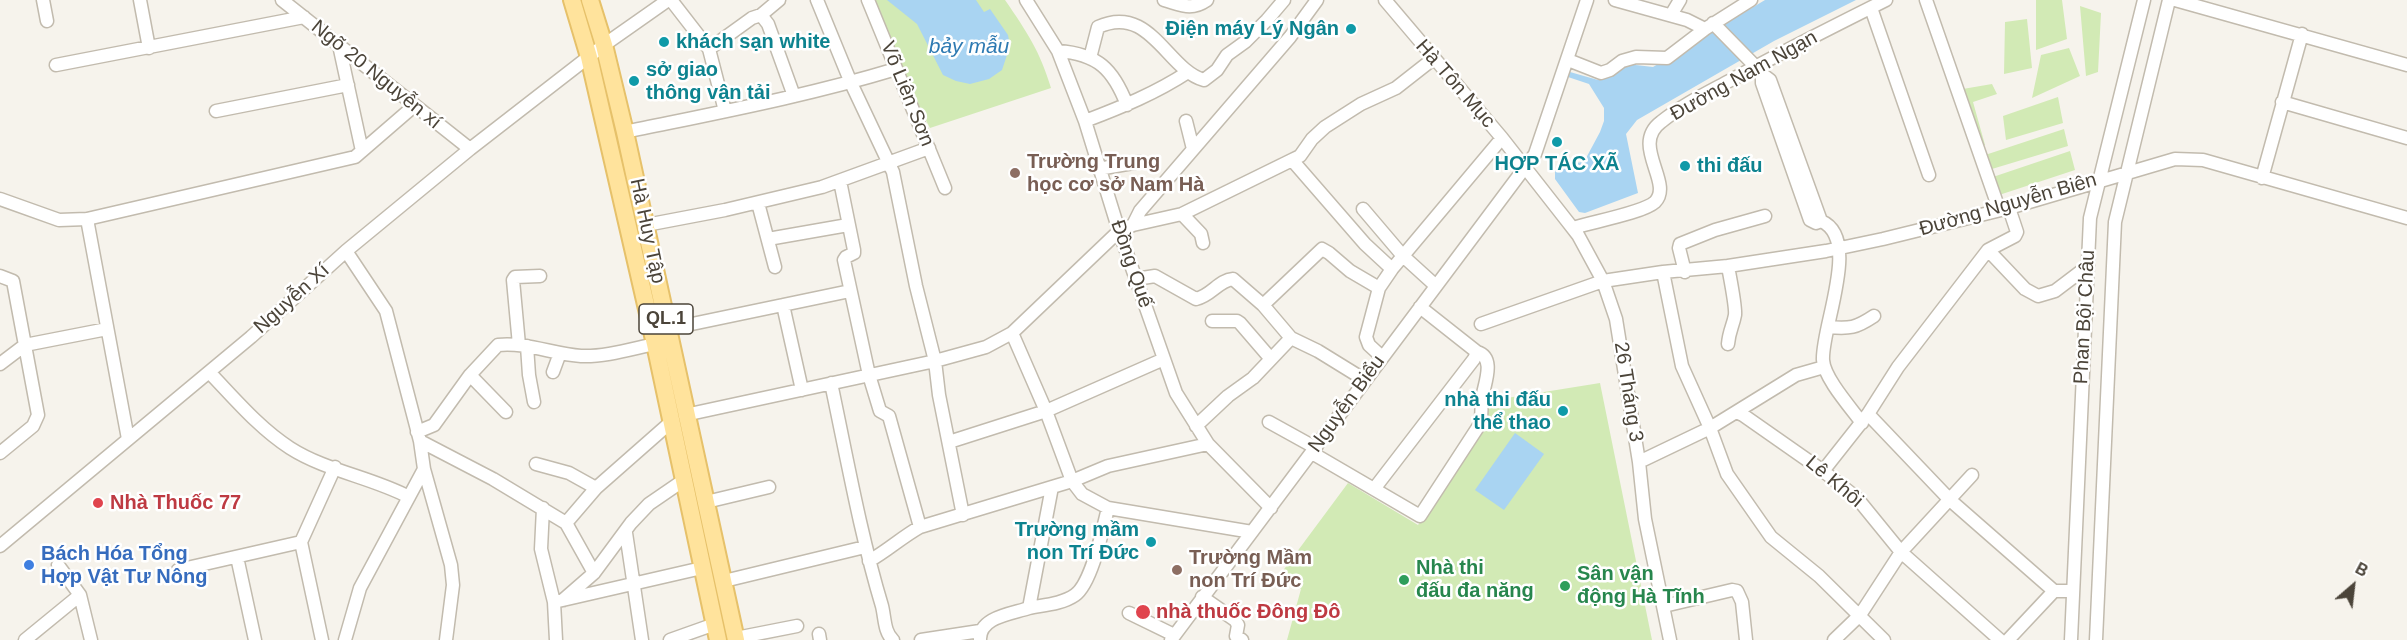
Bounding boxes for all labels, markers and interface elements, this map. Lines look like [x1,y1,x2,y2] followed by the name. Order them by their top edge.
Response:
[306,15,446,135] street label: Ngõ 20 Nguyễn xí
[1166,17,1339,41] place label: Điện máy Lý Ngân
[1344,22,1358,36] marker: Điện máy Lý Ngân
[1666,26,1822,126] street label: Đường Nam Ngạn
[676,30,830,54] place label: khách sạn white
[929,34,1009,60] water label: bảy mẫu
[657,35,671,49] marker: khách sạn white
[1410,35,1500,133] street label: Hà Tôn Mục
[875,38,939,150] street label: Võ Liên Sơn
[646,58,770,105] place label: sở giao thông vận tải
[627,74,641,88] marker: sở giao thông vận tải
[1550,135,1564,149] marker: HỢP TÁC XÃ
[1027,150,1204,197] place label: Trường Trung học cơ sở Nam Hà
[1495,152,1619,176] place label: HỢP TÁC XÃ
[1697,154,1763,178] place label: thi đấu
[1678,159,1692,173] marker: thi đấu
[1008,166,1022,180] marker: Trường Trung học cơ sở Nam Hà
[1917,168,2099,242] street label: Đường Nguyễn Biên
[624,176,670,286] street label: Hà Huy Tập
[1105,217,1157,311] street label: Đồng Quế
[2069,249,2101,385] street label: Phan Bội Châu
[249,259,335,339] street label: Nguyễn Xí
[639,304,693,334] road number: QL.1
[1608,340,1648,444] street label: 26 Tháng 3
[1304,351,1390,457] street label: Nguyễn Biểu
[1444,388,1551,435] place label: nhà thi đấu thể thao
[1556,404,1570,418] marker: nhà thi đấu thể thao
[1800,451,1868,513] street label: Lê Khôi
[110,491,241,515] place label: Nhà Thuốc 77
[91,496,105,510] marker: Nhà Thuốc 77
[1015,518,1139,565] place label: Trường mầm non Trí Đức
[1144,535,1158,549] marker: Trường mầm non Trí Đức
[41,542,207,589] place label: Bách Hóa Tổng Hợp Vật Tư Nông
[1189,546,1312,593] place label: Trường Mầm non Trí Đức
[1416,556,1534,603] place label: Nhà thi đấu đa năng
[2323,556,2383,616] north arrow
[22,558,36,572] marker: Bách Hóa Tổng Hợp Vật Tư Nông
[2353,559,2371,580] text: B
[1577,562,1705,609] place label: Sân vận động Hà Tĩnh
[1170,563,1184,577] marker: Trường Mầm non Trí Đức
[1397,573,1411,587] marker: Nhà thi đấu đa năng
[1558,579,1572,593] marker: Sân vận động Hà Tĩnh
[1156,600,1340,624] place label: nhà thuốc Đông Đô
[1134,603,1152,621] marker: nhà thuốc Đông Đô

